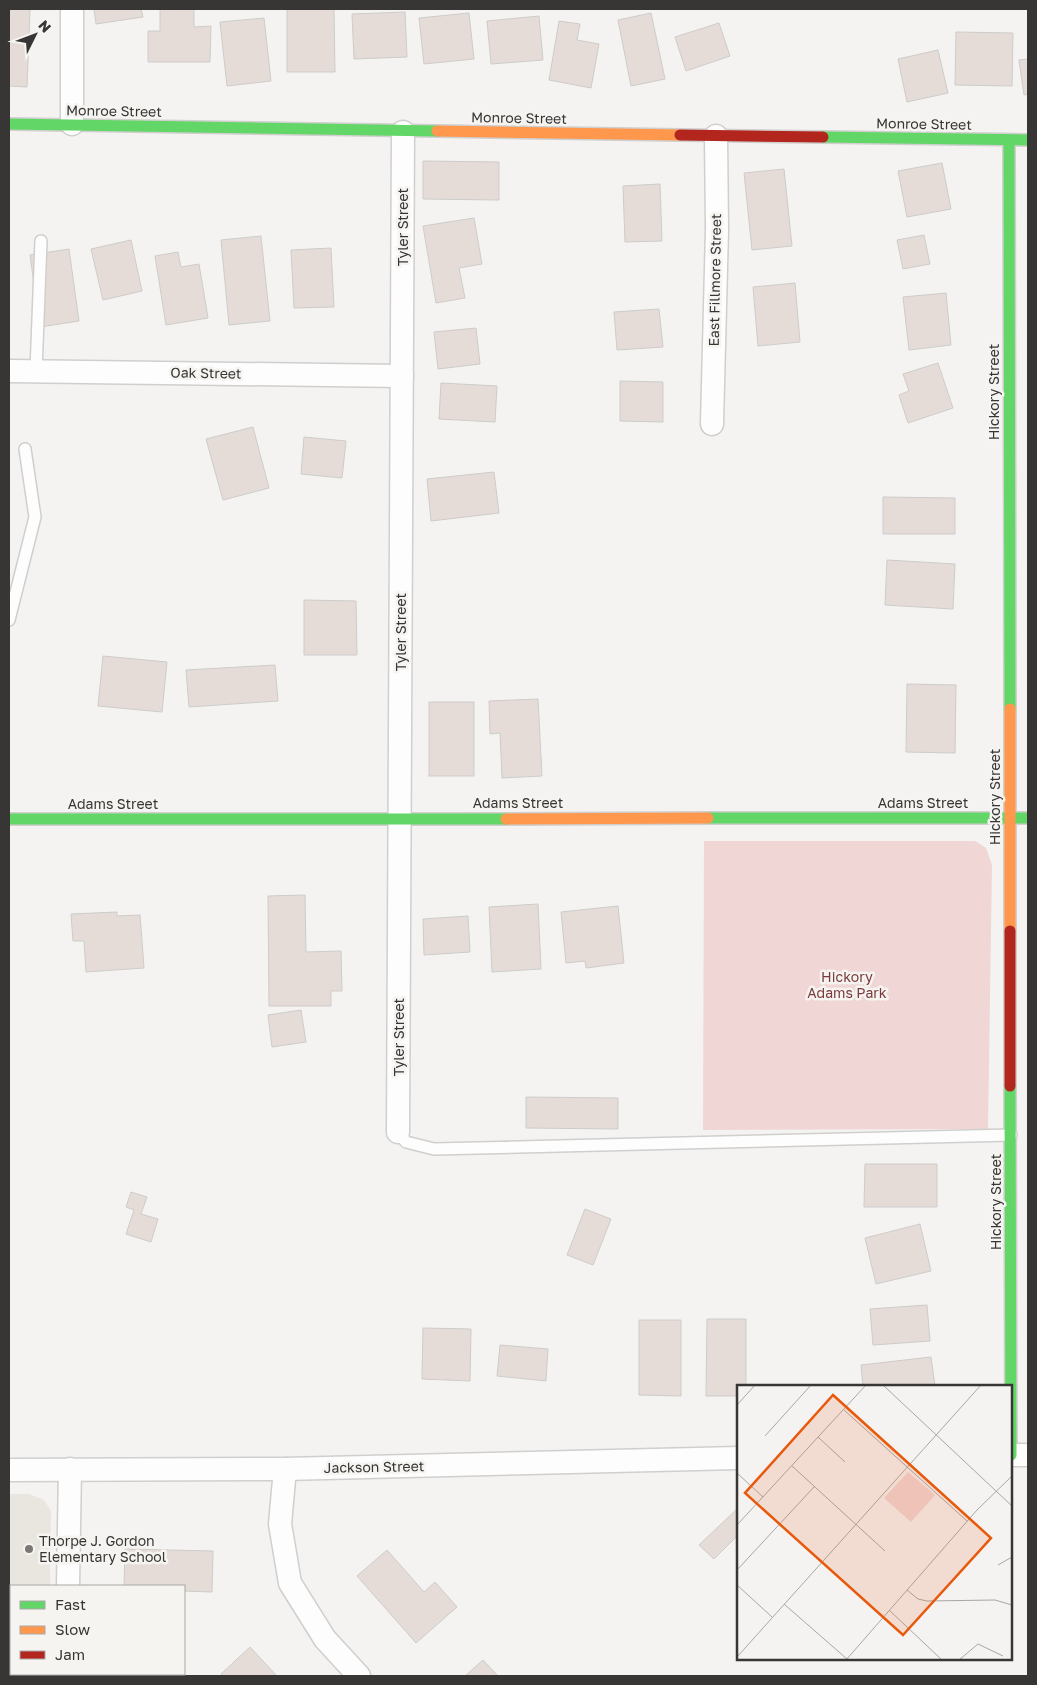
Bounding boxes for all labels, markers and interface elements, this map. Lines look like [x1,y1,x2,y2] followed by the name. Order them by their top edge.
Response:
[10,10,60,60] north arrow
[35,16,55,36] text: N
[66,101,162,120] street label: Monroe Street
[471,108,567,127] street label: Monroe Street
[876,114,972,133] street label: Monroe Street
[394,188,411,266] street label: Tyler Street
[705,213,724,347] street label: East Fillmore Street
[985,344,1002,440] street label: Hickory Street
[170,363,242,382] street label: Oak Street
[392,593,409,671] street label: Tyler Street
[986,749,1003,845] street label: Hickory Street
[473,794,563,811] street label: Adams Street
[878,794,968,811] street label: Adams Street
[68,795,158,812] street label: Adams Street
[807,968,887,1001] park label: Hickory Adams Park
[390,998,407,1076] street label: Tyler Street
[987,1154,1004,1250] street label: Hickory Street
[737,1385,1012,1660] inset map
[324,1457,424,1476] street label: Jackson Street
[39,1532,166,1565] place label: Thorpe J. Gordon Elementary School
[23,1543,35,1555] marker: Thorpe J. Gordon Elementary School
[10,1585,185,1675] legend
[55,1595,86,1613] text: Fast
[55,1620,90,1638] text: Slow
[55,1645,85,1663] text: Jam

